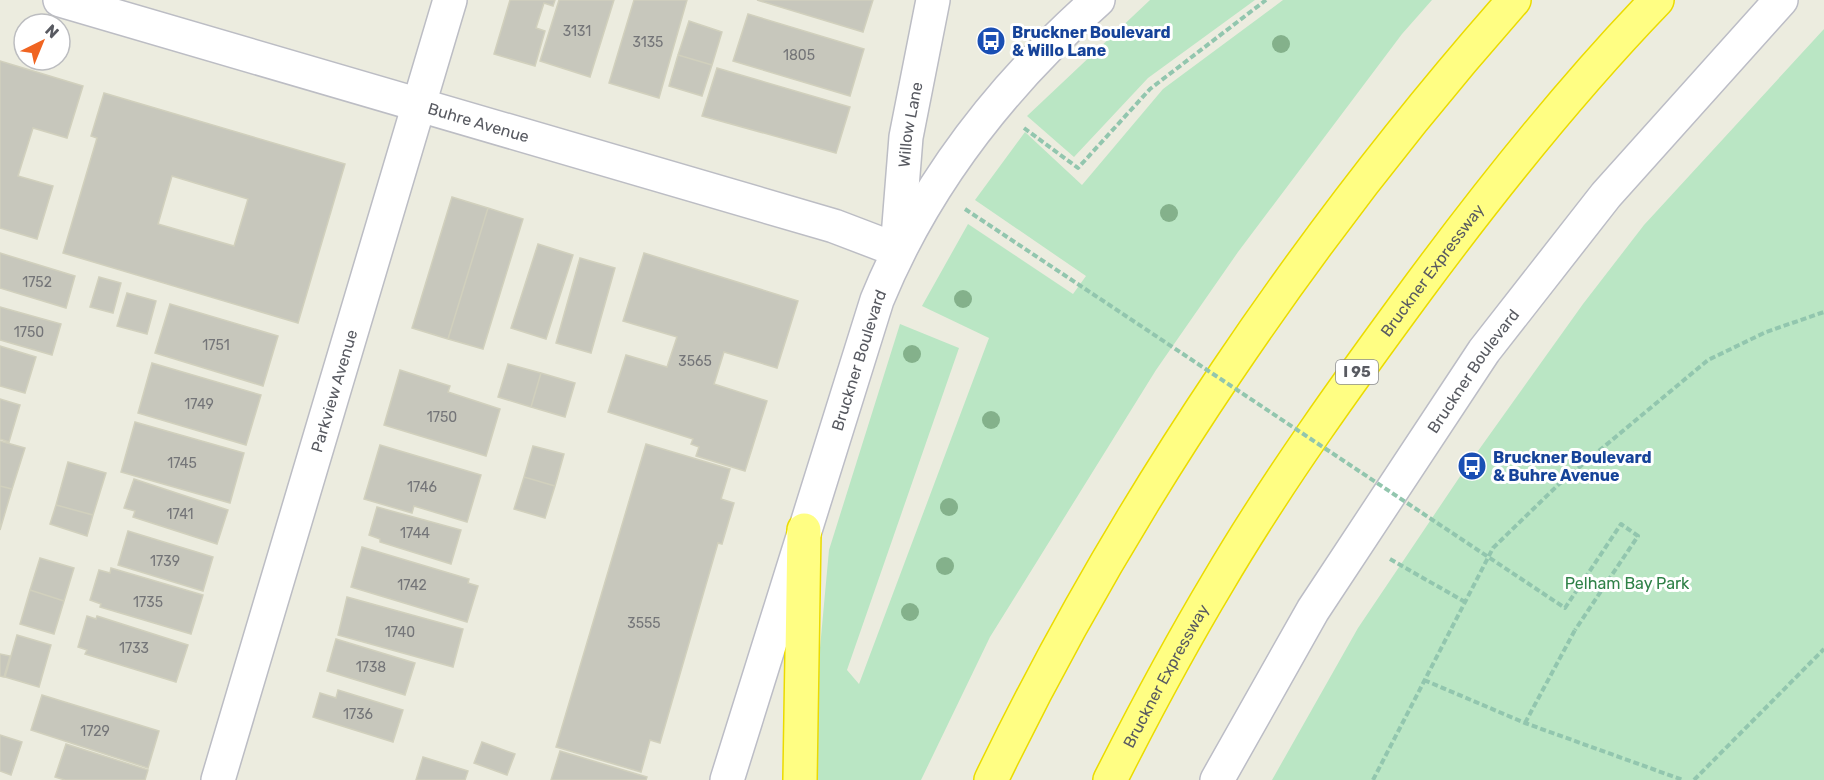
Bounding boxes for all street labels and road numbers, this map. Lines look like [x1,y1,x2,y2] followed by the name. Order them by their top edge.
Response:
[895,80,927,168] street label: Willow Lane
[426,99,531,146] street label: Buhre Avenue
[1377,200,1488,340] street label: Bruckner Expressway
[828,287,890,433] street label: Bruckner Boulevard
[1424,305,1523,437] street label: Bruckner Boulevard
[307,327,361,455] street label: Parkview Avenue
[1336,360,1378,384] road number: I 95
[1119,601,1213,751] street label: Bruckner Expressway

